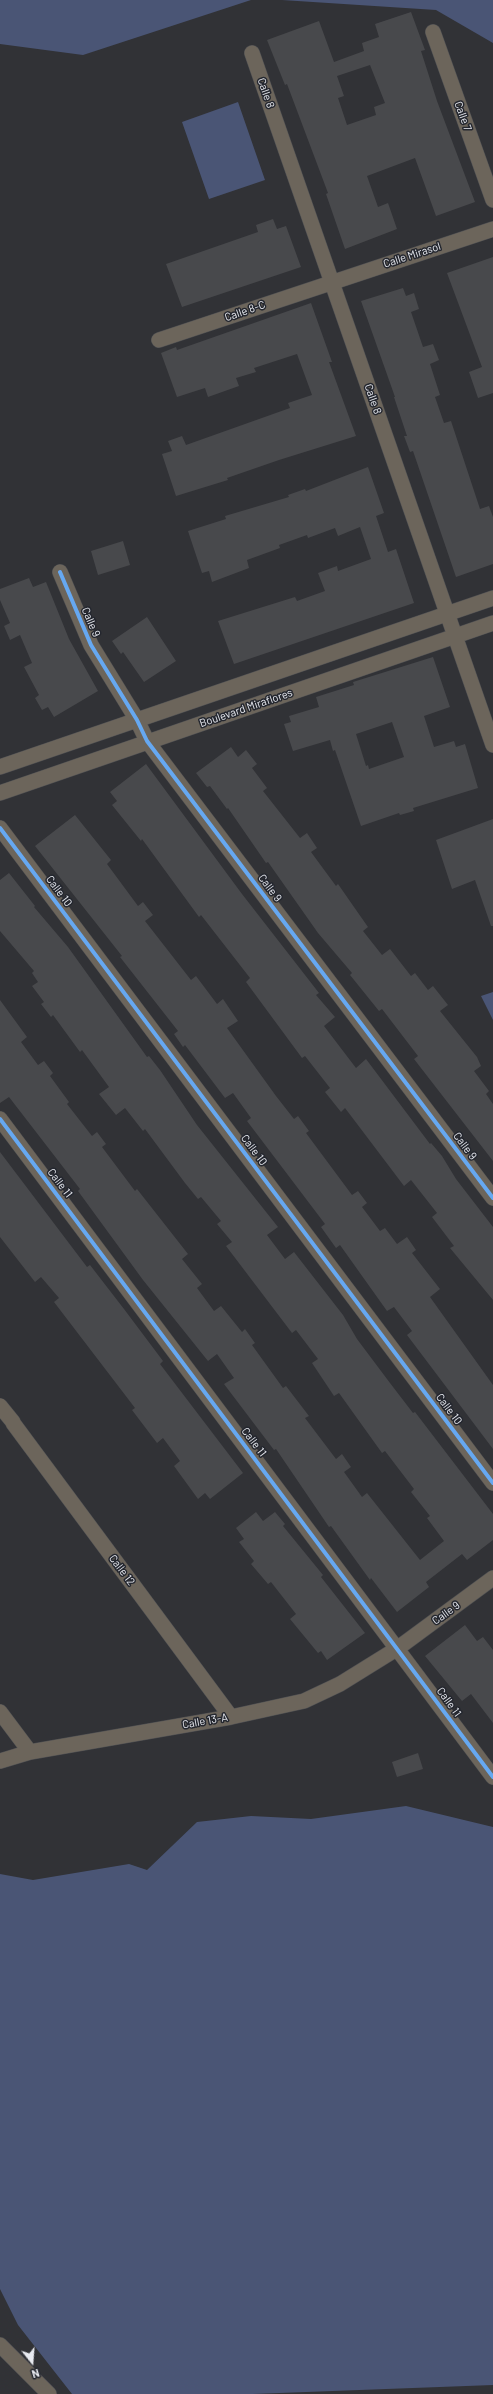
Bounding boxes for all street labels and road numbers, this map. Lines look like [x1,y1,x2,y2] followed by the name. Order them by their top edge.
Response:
[255,76,277,110] street label: Calle 8
[452,99,474,133] street label: Calle 7
[382,240,442,270] street label: Calle Mirasol
[223,298,267,324] street label: Calle 8-C
[362,382,384,416] street label: Calle 8
[79,605,103,639] street label: Calle 9
[198,686,294,730] street label: Boulevard Miraflores
[255,872,285,904] street label: Calle 9
[43,873,75,909] street label: Calle 10
[450,1130,480,1162] street label: Calle 9
[238,1132,270,1168] street label: Calle 10
[45,1166,75,1200] street label: Calle 11
[433,1391,465,1427] street label: Calle 10
[239,1425,269,1459] street label: Calle 11
[106,1552,138,1588] street label: Calle 12
[430,1599,462,1627] street label: Calle 9
[434,1685,464,1719] street label: Calle 11
[181,1711,229,1731] street label: Calle 13-A

